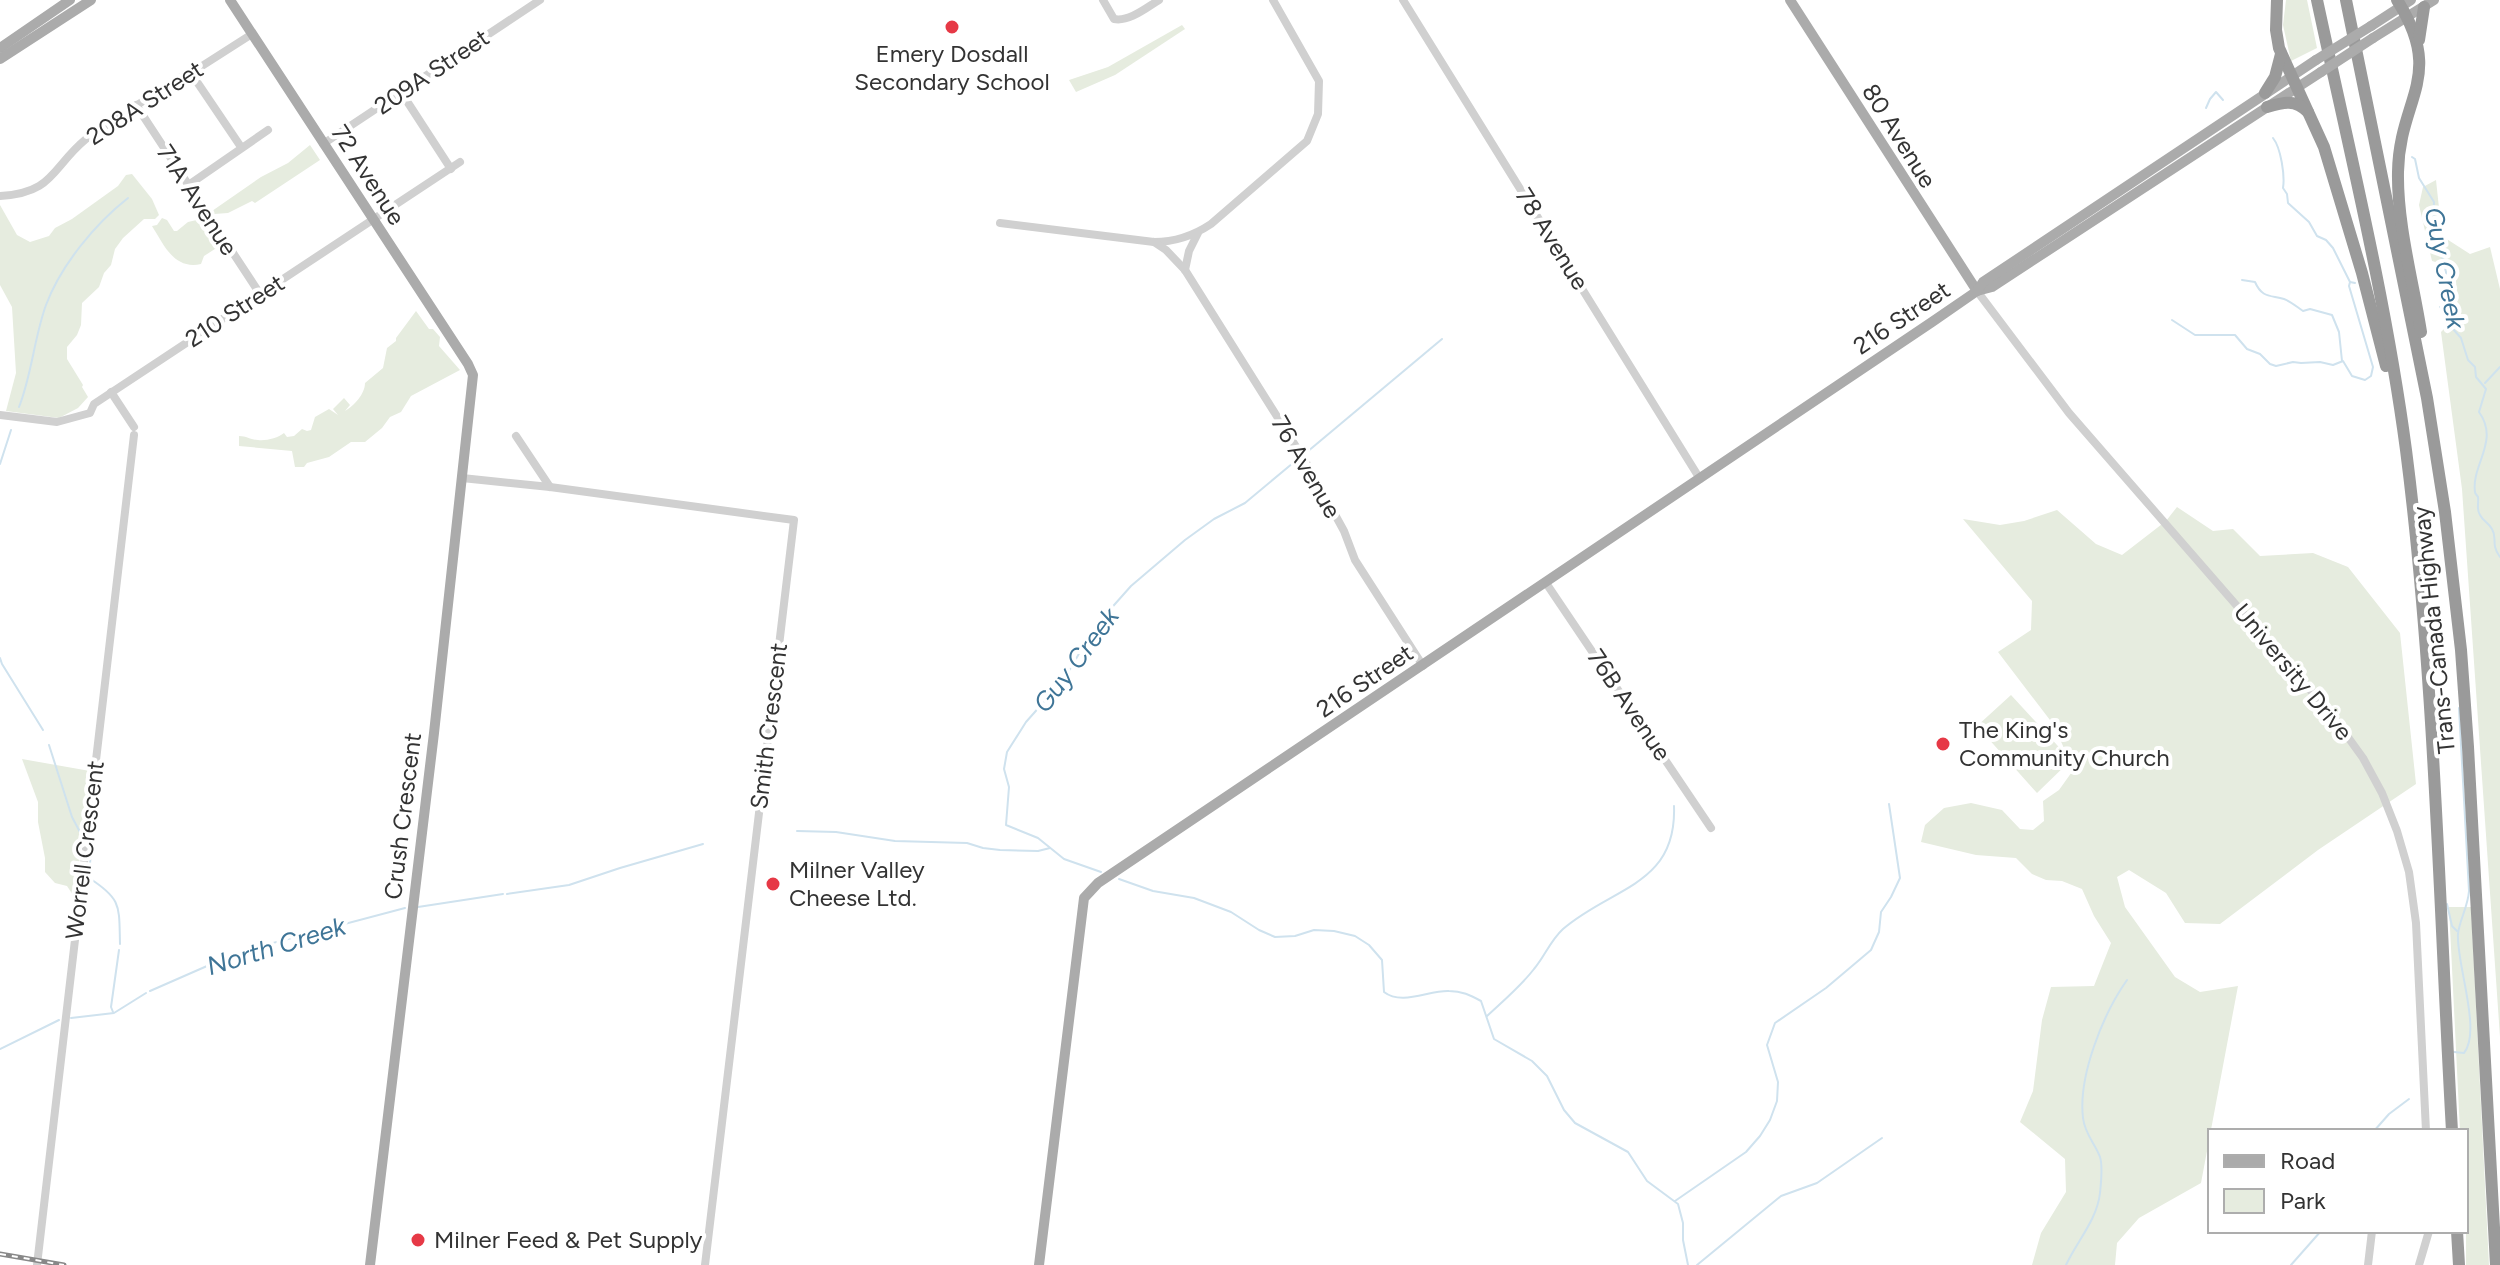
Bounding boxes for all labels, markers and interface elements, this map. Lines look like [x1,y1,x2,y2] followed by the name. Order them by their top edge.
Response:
[943,18,961,36] marker: Emery Dosdall Secondary School
[369,23,494,120] street label: 209A Street
[854,39,1050,96] place label: Emery Dosdall Secondary School
[81,54,208,151] street label: 208A Street
[1856,78,1943,193] street label: 80 Avenue
[325,119,411,230] street label: 72 Avenue
[151,139,244,261] street label: 71A Avenue
[1510,182,1595,295] street label: 78 Avenue
[2418,205,2473,333] water label: Guy Creek
[180,268,290,353] street label: 210 Street
[1848,275,1955,360] street label: 216 Street
[1265,410,1347,523] street label: 76 Avenue
[2406,505,2461,755] street label: Trans-Canada Highway
[2228,598,2359,746] street label: University Drive
[1026,600,1127,719] water label: Guy Creek
[1311,638,1418,723] street label: 216 Street
[744,641,793,811] street label: Smith Crescent
[1582,643,1677,766] street label: 76B Avenue
[1959,715,2170,772] place label: The King's Community Church
[378,731,427,901] street label: Crush Crescent
[1934,735,1952,753] marker: The King's Community Church
[59,759,110,941] street label: Worrell Crescent
[789,855,925,912] place label: Milner Valley Cheese Ltd.
[764,875,782,893] marker: Milner Valley Cheese Ltd.
[203,909,351,982] water label: North Creek
[2208,1129,2468,1233] legend
[2280,1146,2335,1175] text: Road
[2280,1186,2326,1215] text: Park
[434,1225,703,1254] place label: Milner Feed & Pet Supply
[409,1231,427,1249] marker: Milner Feed & Pet Supply

